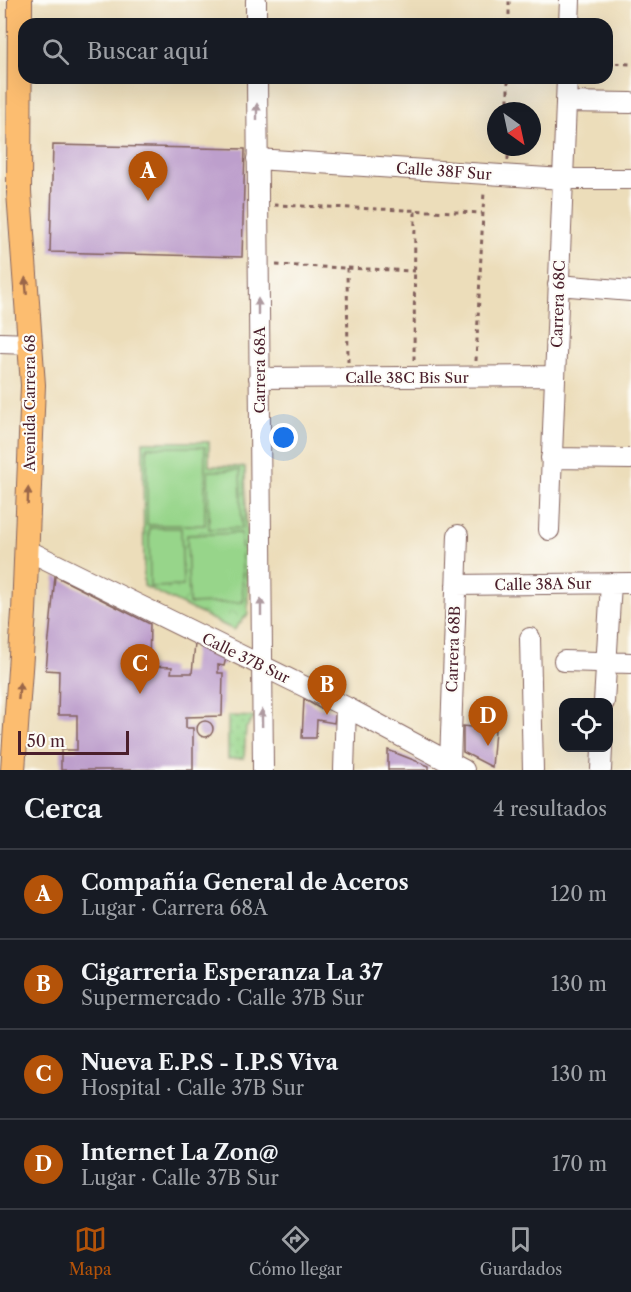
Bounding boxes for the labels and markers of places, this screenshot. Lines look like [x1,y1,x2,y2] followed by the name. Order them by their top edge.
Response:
[128,152,168,201] pin: A
[120,644,160,694] pin: C
[308,666,346,715] pin: B
[468,696,508,746] pin: D

